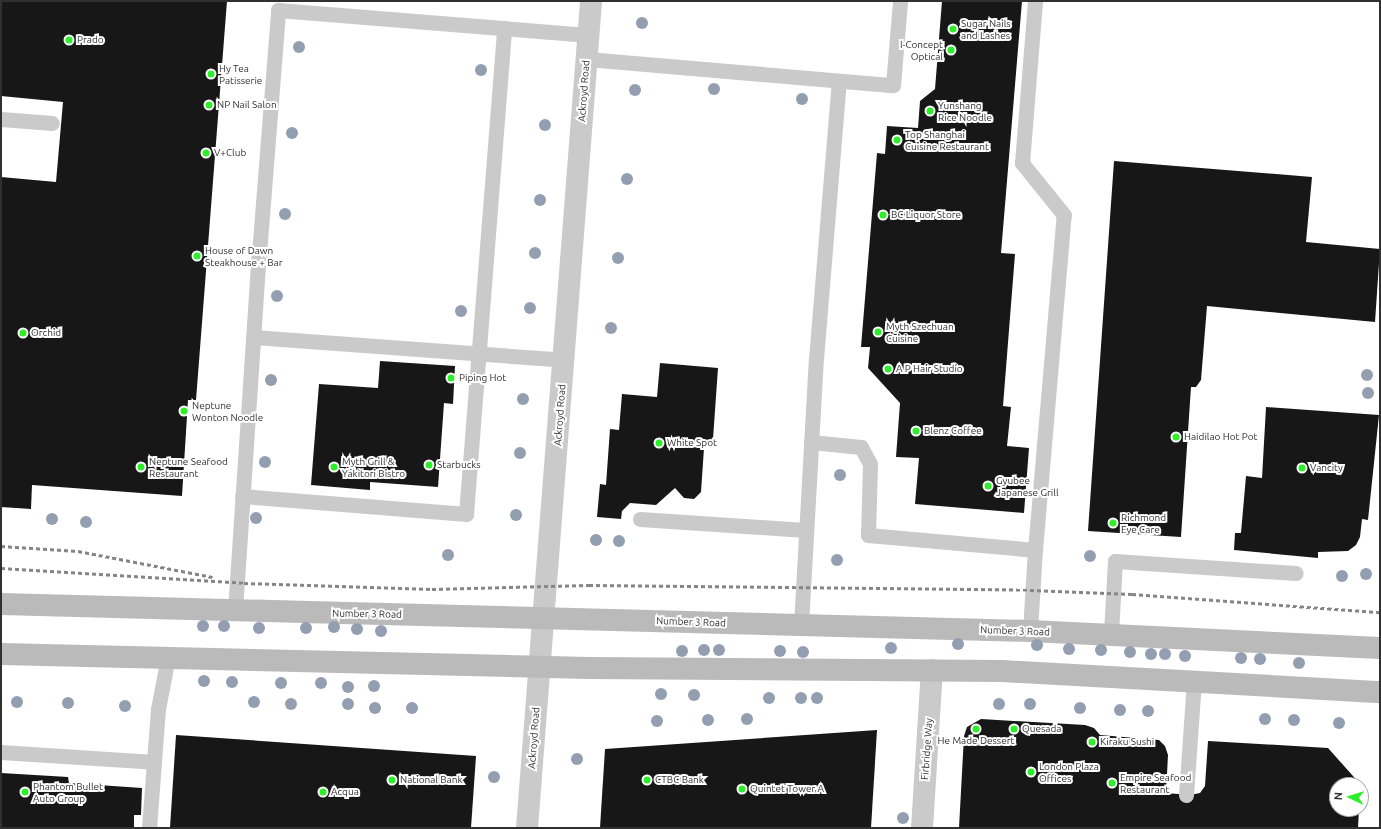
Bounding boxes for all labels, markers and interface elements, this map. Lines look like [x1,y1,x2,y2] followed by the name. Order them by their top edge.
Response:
[961,17,1011,40] place label: Sugar Nails and Lashes
[948,24,958,34] marker: Sugar Nails and Lashes
[77,34,104,46] place label: Prado
[64,35,74,45] marker: Prado
[900,38,943,62] place label: I-Concept Optical
[946,45,956,55] marker: I-Concept Optical
[576,60,592,122] street label: Ackroyd Road
[219,62,262,86] place label: Hy Tea Patisserie
[206,69,216,79] marker: Hy Tea Patisserie
[217,99,277,111] place label: NP Nail Salon
[938,99,992,122] place label: Yunshang Rice Noodle
[204,100,214,110] marker: NP Nail Salon
[925,106,935,116] marker: Yunshang Rice Noodle
[905,128,989,152] place label: Top Shanghai Cuisine Restaurant
[892,135,902,145] marker: Top Shanghai Cuisine Restaurant
[214,147,246,159] place label: V+Club
[201,148,211,158] marker: V+Club
[891,209,961,221] place label: BC Liquor Store
[878,210,888,220] marker: BC Liquor Store
[205,244,282,268] place label: House of Dawn Steakhouse + Bar
[192,251,202,261] marker: House of Dawn Steakhouse + Bar
[886,320,954,344] place label: Myth Szechuan Cuisine
[31,327,61,339] place label: Orchid
[873,327,883,337] marker: Myth Szechuan Cuisine
[18,328,28,338] marker: Orchid
[896,363,963,375] place label: A P Hair Studio
[883,364,893,374] marker: A P Hair Studio
[459,372,506,384] place label: Piping Hot
[446,373,456,383] marker: Piping Hot
[552,384,568,446] street label: Ackroyd Road
[192,399,263,422] place label: Neptune Wonton Noodle
[179,406,189,416] marker: Neptune Wonton Noodle
[924,425,982,437] place label: Blenz Coffee
[911,426,921,436] marker: Blenz Coffee
[1184,431,1257,443] place label: Haidilao Hot Pot
[1171,432,1181,442] marker: Haidilao Hot Pot
[667,437,717,449] place label: White Spot
[654,438,664,448] marker: White Spot
[149,455,228,478] place label: Neptune Seafood Restaurant
[342,455,405,478] place label: Myth Grill & Yakitori Bistro
[437,459,481,471] place label: Starbucks
[424,460,434,470] marker: Starbucks
[136,462,146,472] marker: Neptune Seafood Restaurant
[329,462,339,472] marker: Myth Grill & Yakitori Bistro
[1310,462,1343,474] place label: Vancity
[1297,463,1307,473] marker: Vancity
[996,474,1059,498] place label: Gyubee Japanese Grill
[983,481,993,491] marker: Gyubee Japanese Grill
[1121,511,1166,534] place label: Richmond Eye Care
[1108,518,1118,528] marker: Richmond Eye Care
[332,607,402,621] street label: Number 3 Road
[656,615,726,629] street label: Number 3 Road
[980,624,1050,638] street label: Number 3 Road
[526,707,542,769] street label: Ackroyd Road
[919,718,935,780] street label: Firbridge Way
[1022,723,1061,735] place label: Quesada
[971,724,981,734] marker: He Made Dessert
[1009,724,1019,734] marker: Quesada
[938,735,1014,747] place label: He Made Dessert
[1100,736,1154,748] place label: Kiraku Sushi
[1087,737,1097,747] marker: Kiraku Sushi
[1039,760,1099,784] place label: London Plaza Offices
[1026,767,1036,777] marker: London Plaza Offices
[1120,771,1191,794] place label: Empire Seafood Restaurant
[400,774,462,786] place label: National Bank
[655,774,704,786] place label: CTBC Bank
[387,775,397,785] marker: National Bank
[642,775,652,785] marker: CTBC Bank
[1329,777,1369,817] north arrow
[1107,778,1117,788] marker: Empire Seafood Restaurant
[33,780,103,804] place label: Phantom Bullet Auto Group
[750,783,824,795] place label: Quintet Tower A
[737,784,747,794] marker: Quintet Tower A
[331,786,359,798] place label: Acqua
[20,787,30,797] marker: Phantom Bullet Auto Group
[318,787,328,797] marker: Acqua
[1332,792,1344,801] text: N

